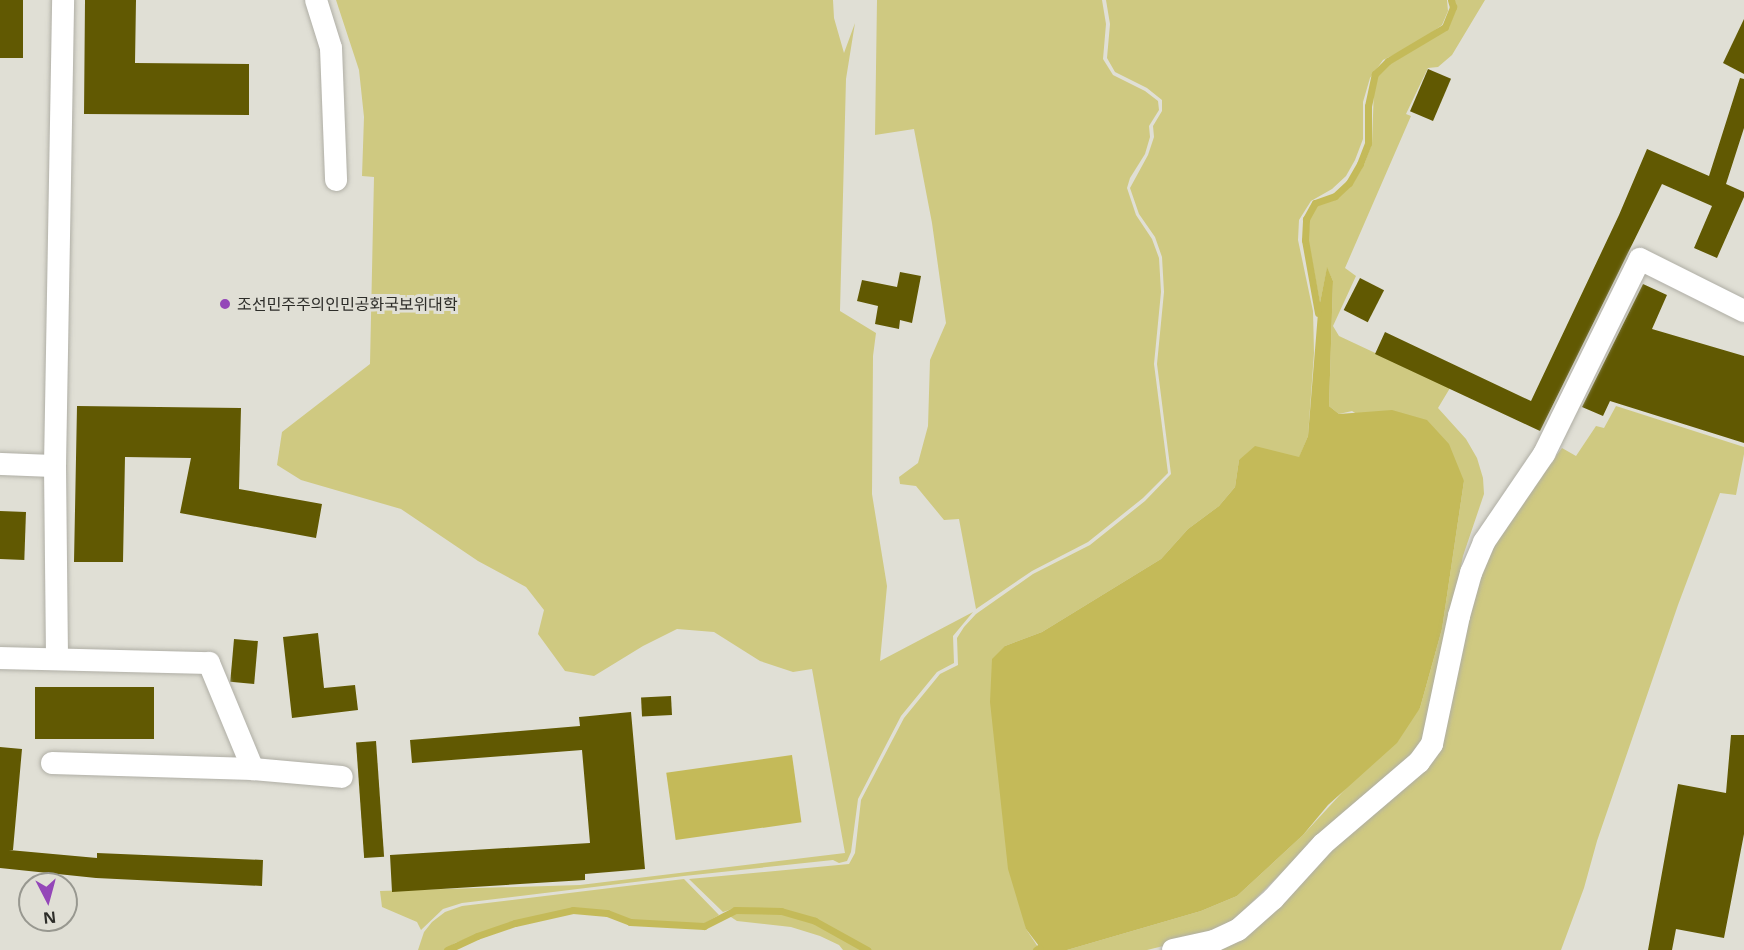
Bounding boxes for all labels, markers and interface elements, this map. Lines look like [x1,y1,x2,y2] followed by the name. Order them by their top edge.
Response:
[237,294,458,314] place label: 조선민주주의인민공화국보위대학
[218,297,232,311] marker: 조선민주주의인민공화국보위대학
[18,872,78,932] north arrow
[42,906,57,930] text: N

